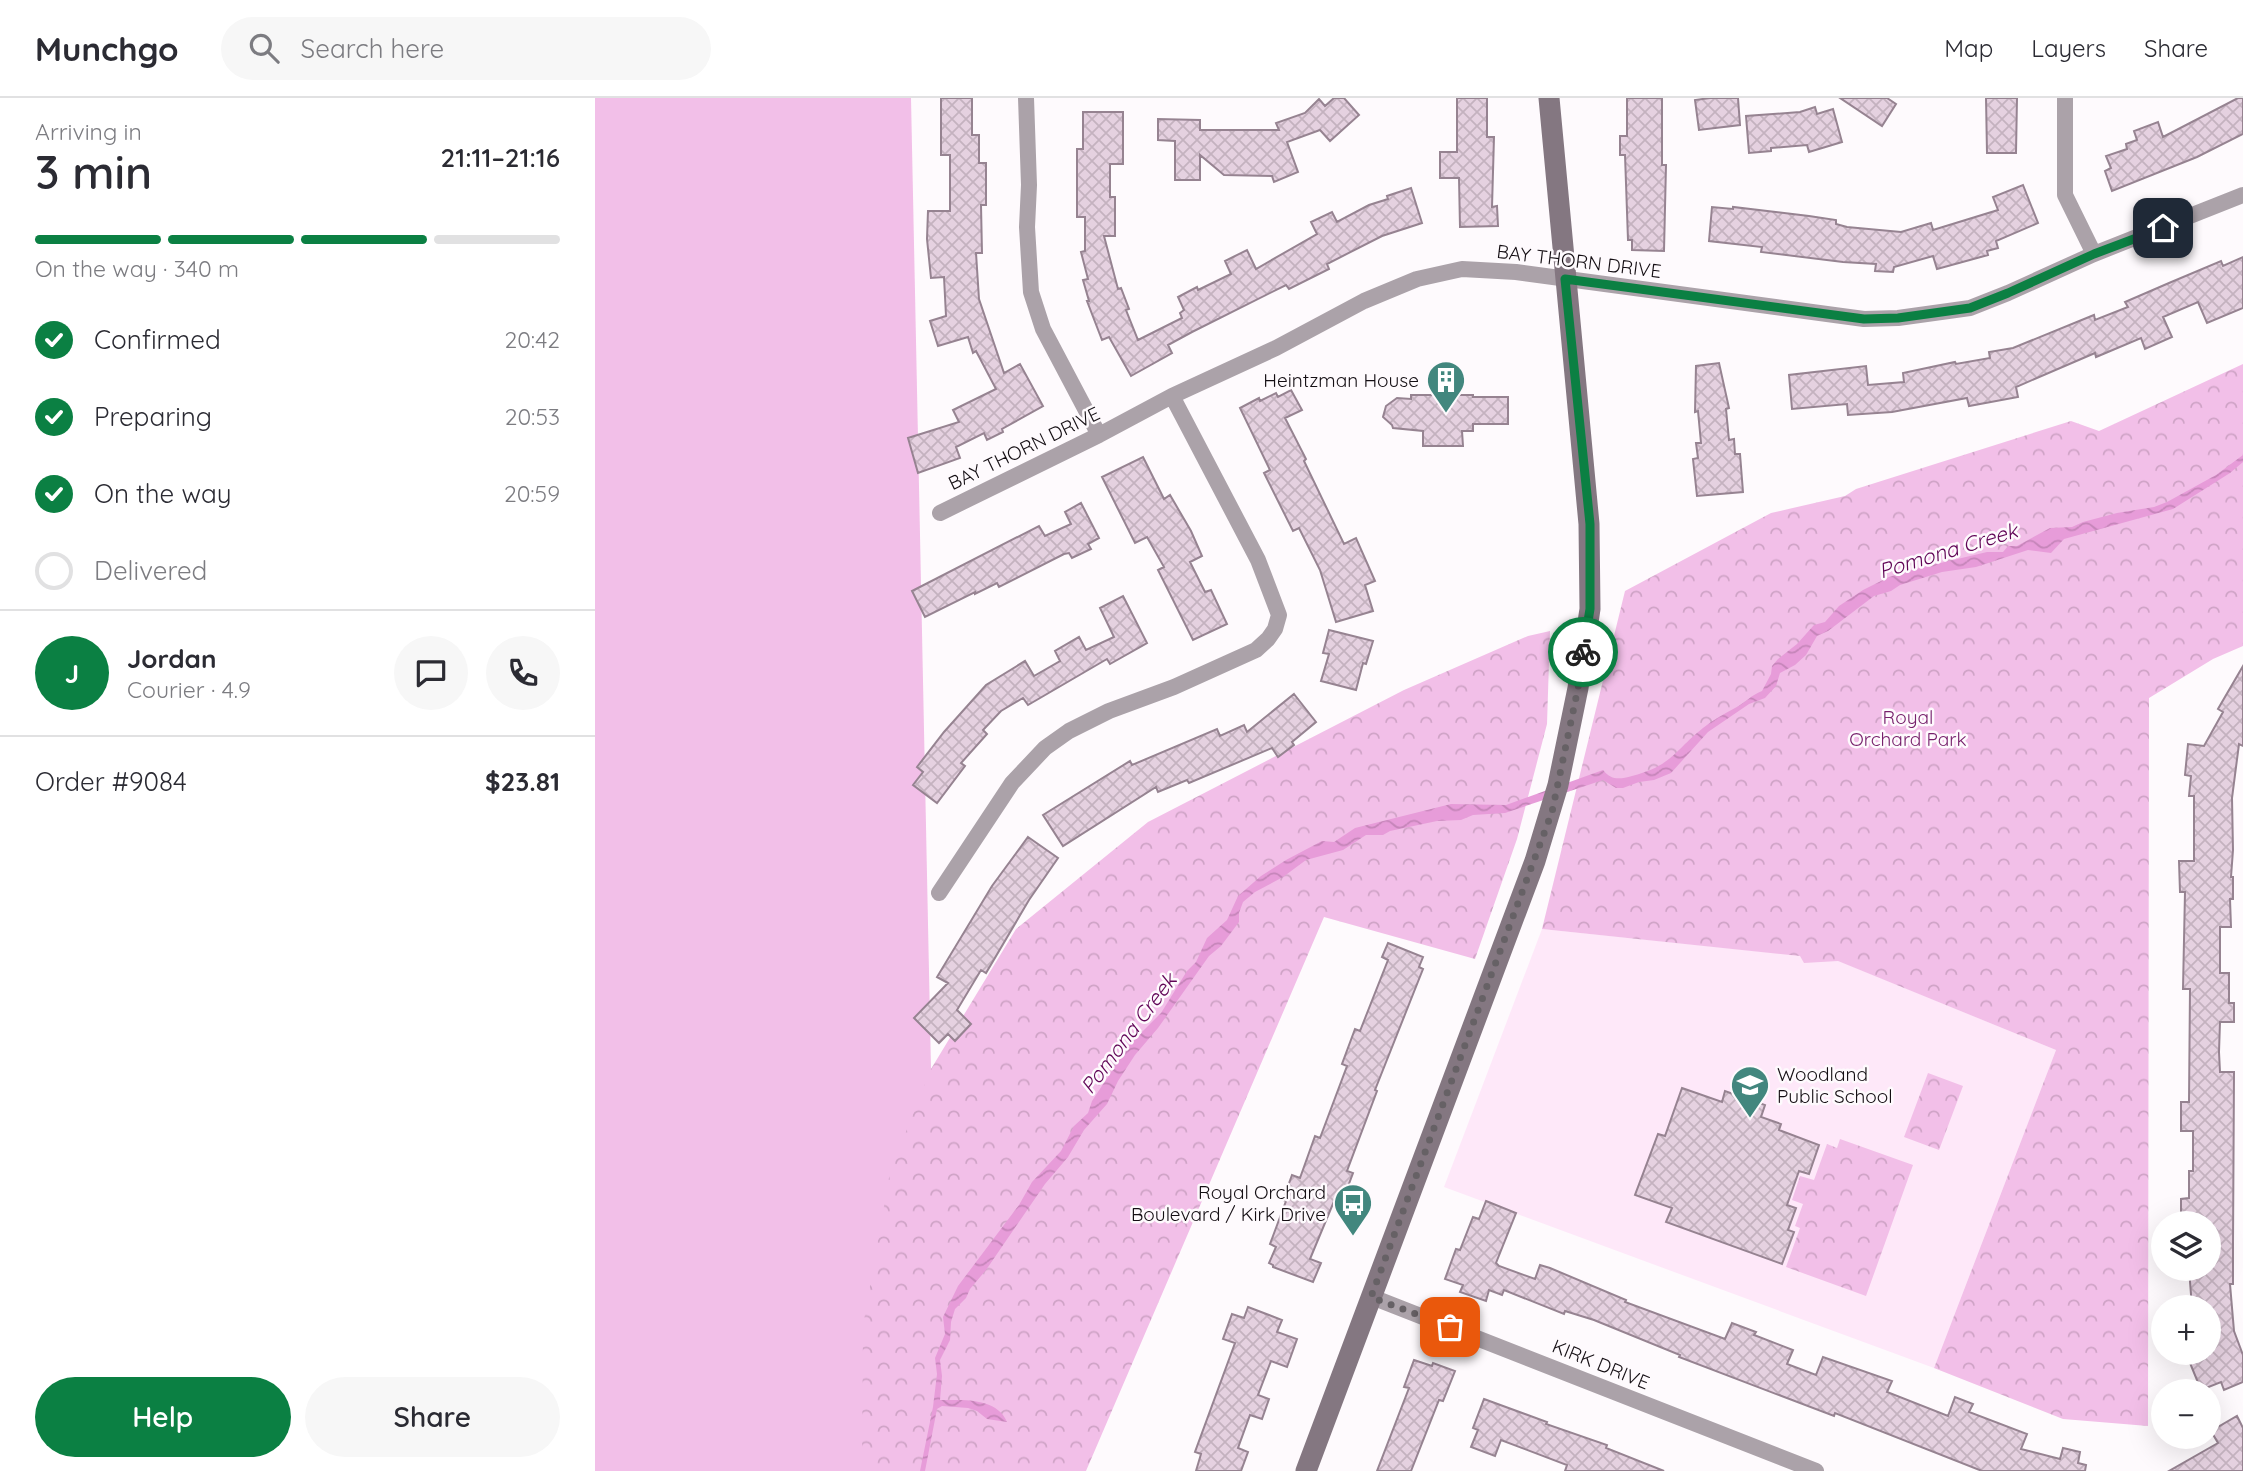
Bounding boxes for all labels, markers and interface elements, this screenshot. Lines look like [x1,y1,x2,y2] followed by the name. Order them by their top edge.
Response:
[221,17,711,80] search box
[35,28,179,69] text: Munchgo
[245,29,283,67] icon: search
[301,32,444,65] text: Search here
[1944,33,1993,63] text: Map
[2031,33,2106,63] text: Layers
[2144,33,2208,63] text: Share
[35,117,142,146] text: Arriving in
[441,141,560,174] text: 21:11–21:16
[35,143,152,201] text: 3 min
[2133,198,2193,258] pin
[2144,209,2182,247] icon: home
[1495,239,1663,283] street label: BAY THORN DRIVE
[35,254,239,283] text: On the way · 340 m
[35,321,73,359] icon: check
[94,323,221,356] text: Confirmed
[504,325,560,354] text: 20:42
[1425,359,1467,414] building icon: Heintzman House
[1263,368,1419,392] place label: Heintzman House
[35,398,73,436] icon: check
[94,400,212,433] text: Preparing
[944,401,1104,495] street label: BAY THORN DRIVE
[505,402,560,431] text: 20:53
[35,475,73,513] icon: check
[94,477,232,510] text: On the way
[504,479,560,508] text: 20:59
[1875,516,2022,583] water label: Pomona Creek
[94,554,207,587] text: Delivered
[1548,617,1618,687] courier
[1564,633,1602,671] icon: bike
[394,636,468,710] button: chat
[486,636,560,710] button: phone
[127,642,216,675] text: Jordan
[65,657,79,690] text: J
[127,675,251,704] text: Courier · 4.9
[1849,705,1967,751] park label: Royal Orchard Park
[35,765,187,798] text: Order #9084
[485,765,560,798] text: $23.81
[1074,966,1183,1098] water label: Pomona Creek
[1777,1062,1893,1108] place label: Woodland Public School
[1729,1064,1771,1119] school or university icon: Woodland Public School
[1131,1180,1326,1226] place label: Royal Orchard Boulevard / Kirk Drive
[1332,1182,1374,1237] bus stop icon: Royal Orchard Boulevard / Kirk Drive
[2151,1211,2221,1449] map controls
[2151,1211,2221,1281] button: layers
[2151,1295,2221,1365] button: +
[1420,1297,1480,1357] pin
[1431,1308,1469,1346] icon: bag
[1549,1334,1653,1394] street label: KIRK DRIVE
[35,1377,291,1457] button: Help
[305,1377,560,1457] button: Share
[2151,1379,2221,1449] button: −

